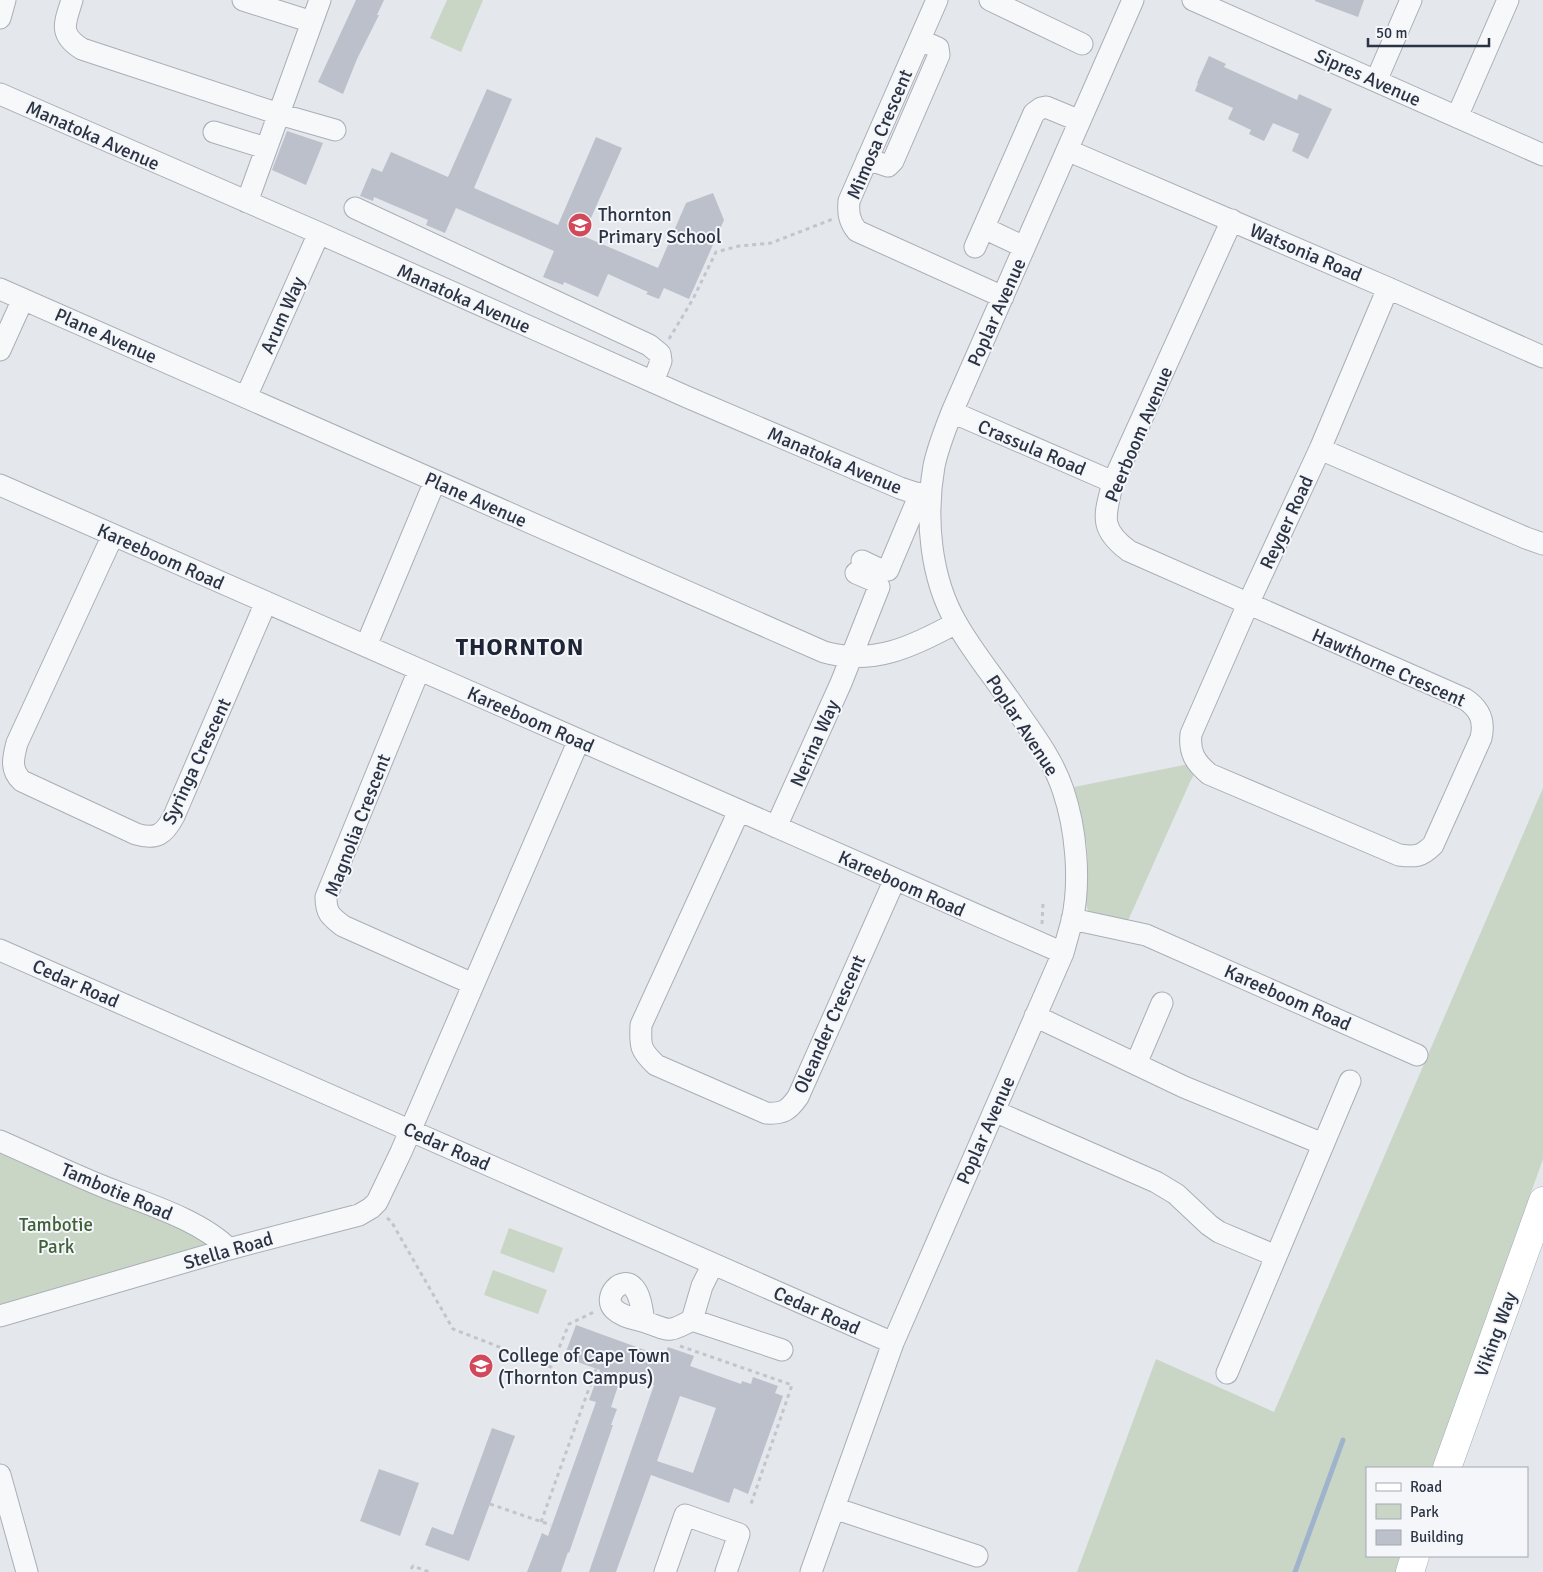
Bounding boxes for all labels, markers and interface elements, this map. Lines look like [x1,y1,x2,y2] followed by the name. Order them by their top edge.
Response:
[1368,15,1489,47] scale bar
[1376,24,1407,42] text: 50 m
[1311,44,1424,112] street label: Sipres Avenue
[842,65,918,203] street label: Mimosa Crescent
[22,96,163,176] street label: Manatoka Avenue
[598,203,721,249] place label: Thornton Primary School
[567,212,593,238] school or university icon: Thornton Primary School
[1246,218,1365,287] street label: Watsonia Road
[962,255,1031,370] street label: Poplar Avenue
[393,259,534,339] street label: Manatoka Avenue
[255,273,311,358] street label: Arum Way
[51,303,160,369] street label: Plane Avenue
[1100,363,1178,506] street label: Peerboom Avenue
[974,414,1089,481] street label: Crassula Road
[764,422,906,500] street label: Manatoka Avenue
[421,467,530,533] street label: Plane Avenue
[1255,472,1319,573] street label: Reyger Road
[93,518,228,596] street label: Kareeboom Road
[1308,623,1469,713] street label: Hawthorne Crescent
[456,632,584,662] district label: THORNTON
[980,670,1064,781] street label: Poplar Avenue
[463,681,598,759] street label: Kareeboom Road
[157,694,237,829] street label: Syringa Crescent
[785,696,845,791] street label: Nerina Way
[320,750,396,900] street label: Magnolia Crescent
[834,845,969,923] street label: Kareeboom Road
[789,951,871,1098] street label: Oleander Crescent
[29,954,123,1014] street label: Cedar Road
[1220,959,1355,1037] street label: Kareeboom Road
[951,1073,1020,1188] street label: Poplar Avenue
[400,1117,494,1177] street label: Cedar Road
[57,1158,176,1226] street label: Tambotie Road
[19,1213,93,1259] park label: Tambotie Park
[181,1227,276,1275] street label: Stella Road
[770,1281,864,1341] street label: Cedar Road
[1469,1288,1522,1380] street label: Viking Way
[498,1344,670,1390] place label: College of Cape Town (Thornton Campus)
[468,1353,494,1379] school or university icon: College of Cape Town (Thornton Campus)
[1366,1467,1528,1557] legend
[1410,1478,1442,1496] text: Road
[1410,1503,1439,1521] text: Park
[1410,1528,1464,1546] text: Building

